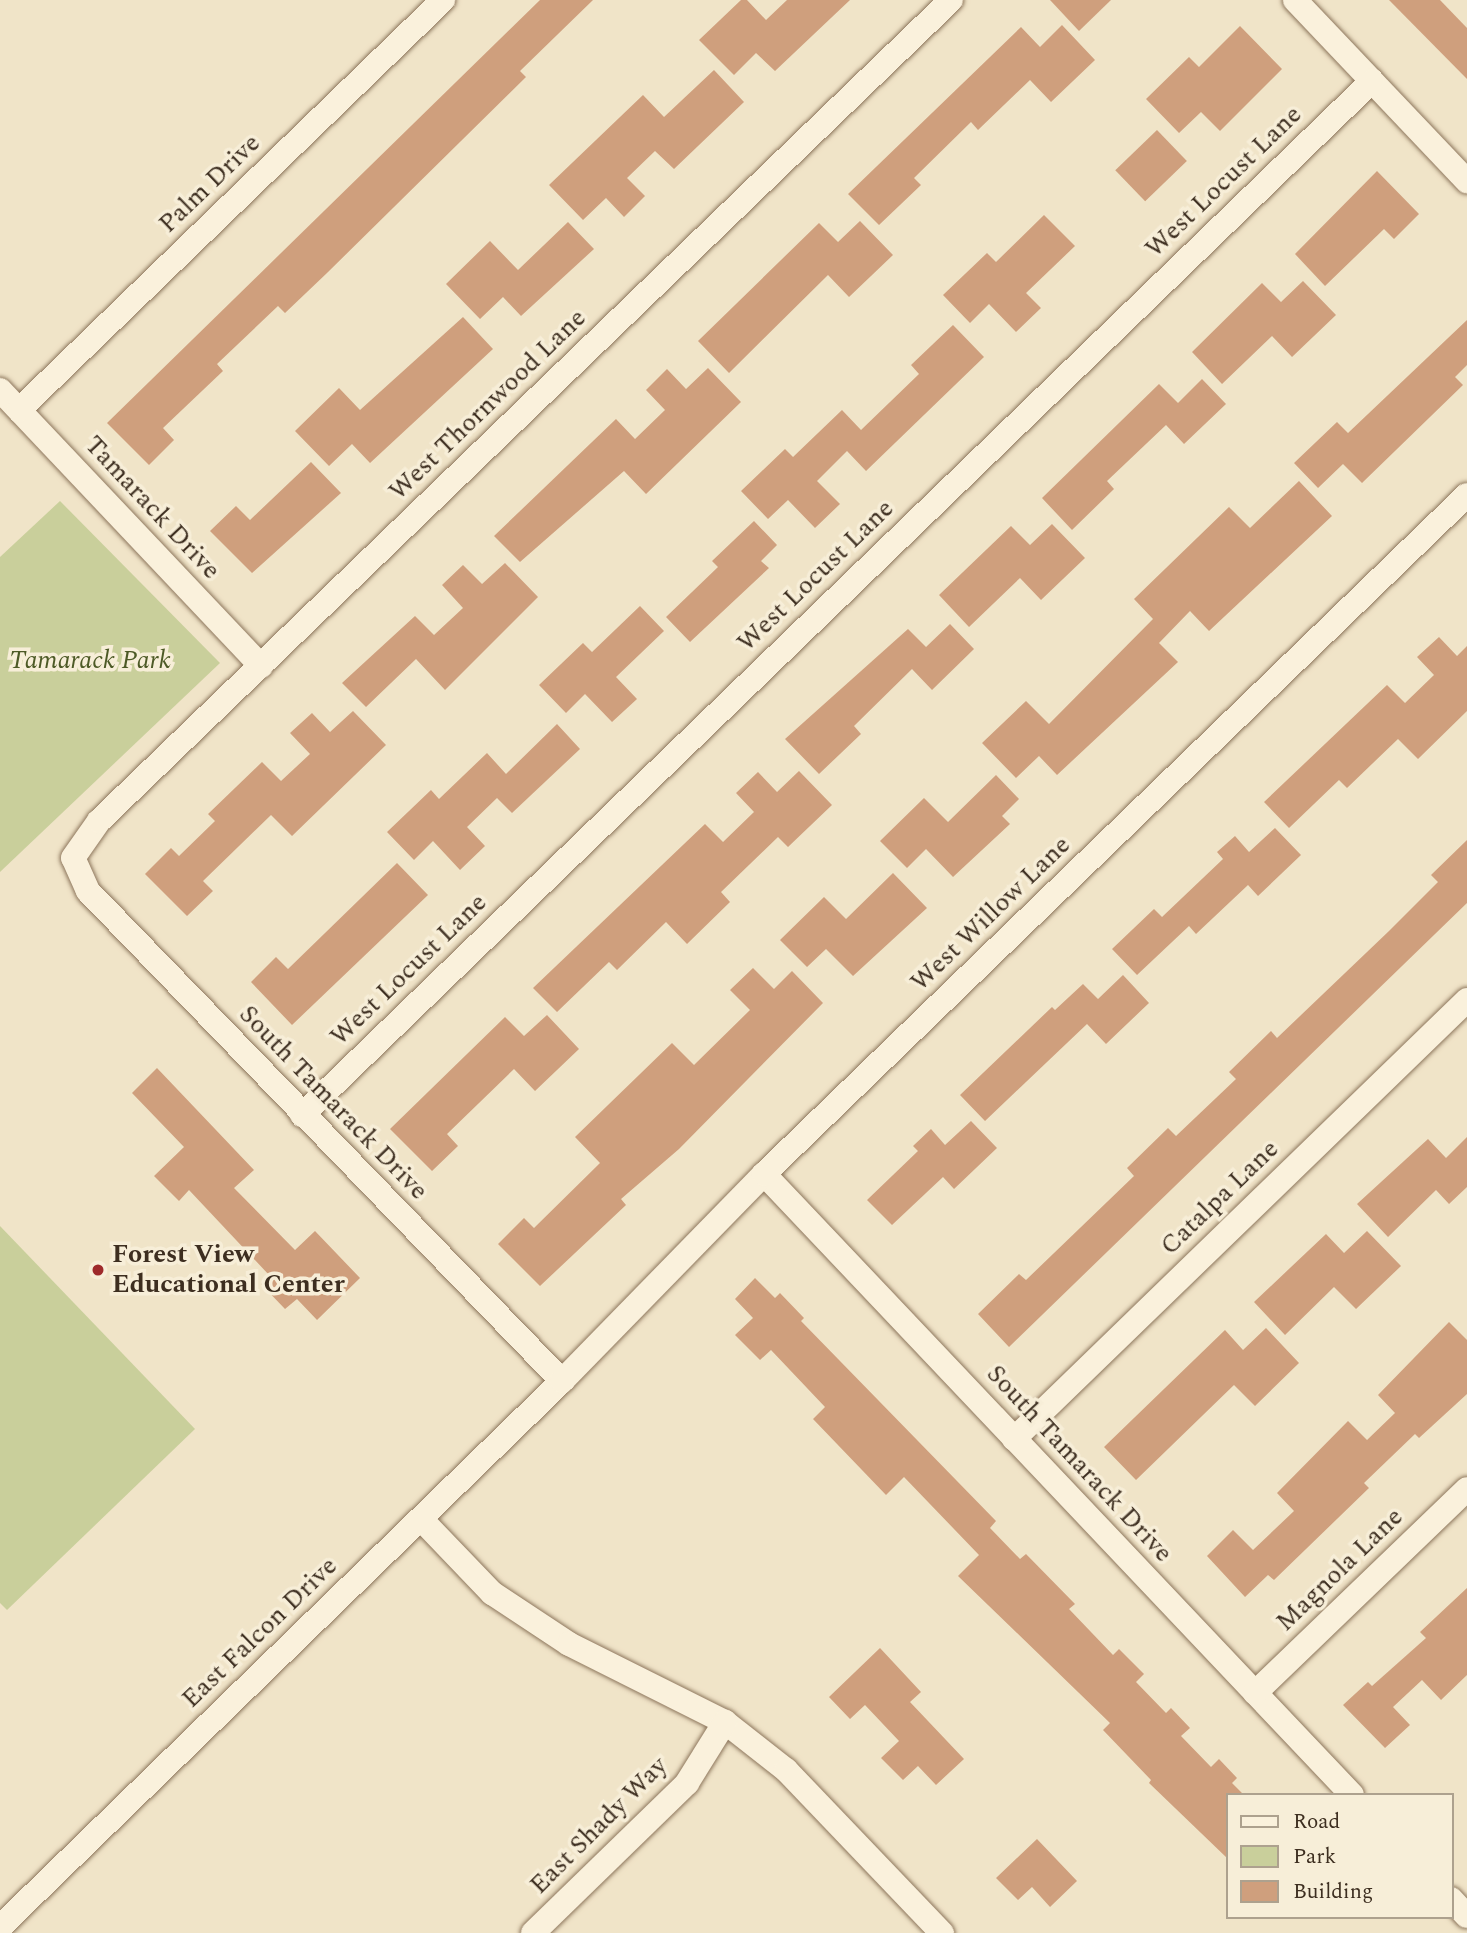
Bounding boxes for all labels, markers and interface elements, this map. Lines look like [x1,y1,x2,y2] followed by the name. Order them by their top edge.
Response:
[1139,99,1309,265] street label: West Locust Lane
[153,128,267,240] street label: Palm Drive
[383,303,593,507] street label: West Thornwood Lane
[78,430,226,586] street label: Tamarack Drive
[731,493,901,659] street label: West Locust Lane
[9,645,171,677] park label: Tamarack Park
[905,830,1077,998] street label: West Willow Lane
[324,887,494,1053] street label: West Locust Lane
[232,999,434,1207] street label: South Tamarack Drive
[1155,1134,1285,1262] street label: Catalpa Lane
[112,1239,345,1300] place label: Forest View Educational Center
[90,1262,106,1278] marker: Forest View Educational Center
[979,1359,1179,1569] street label: South Tamarack Drive
[1270,1502,1410,1638] street label: Magnola Lane
[176,1551,344,1715] street label: East Falcon Drive
[524,1751,674,1901] street label: East Shady Way
[1226,1793,1453,1919] legend
[1293,1806,1340,1838] text: Road
[1293,1841,1336,1873] text: Park
[1293,1876,1373,1908] text: Building

